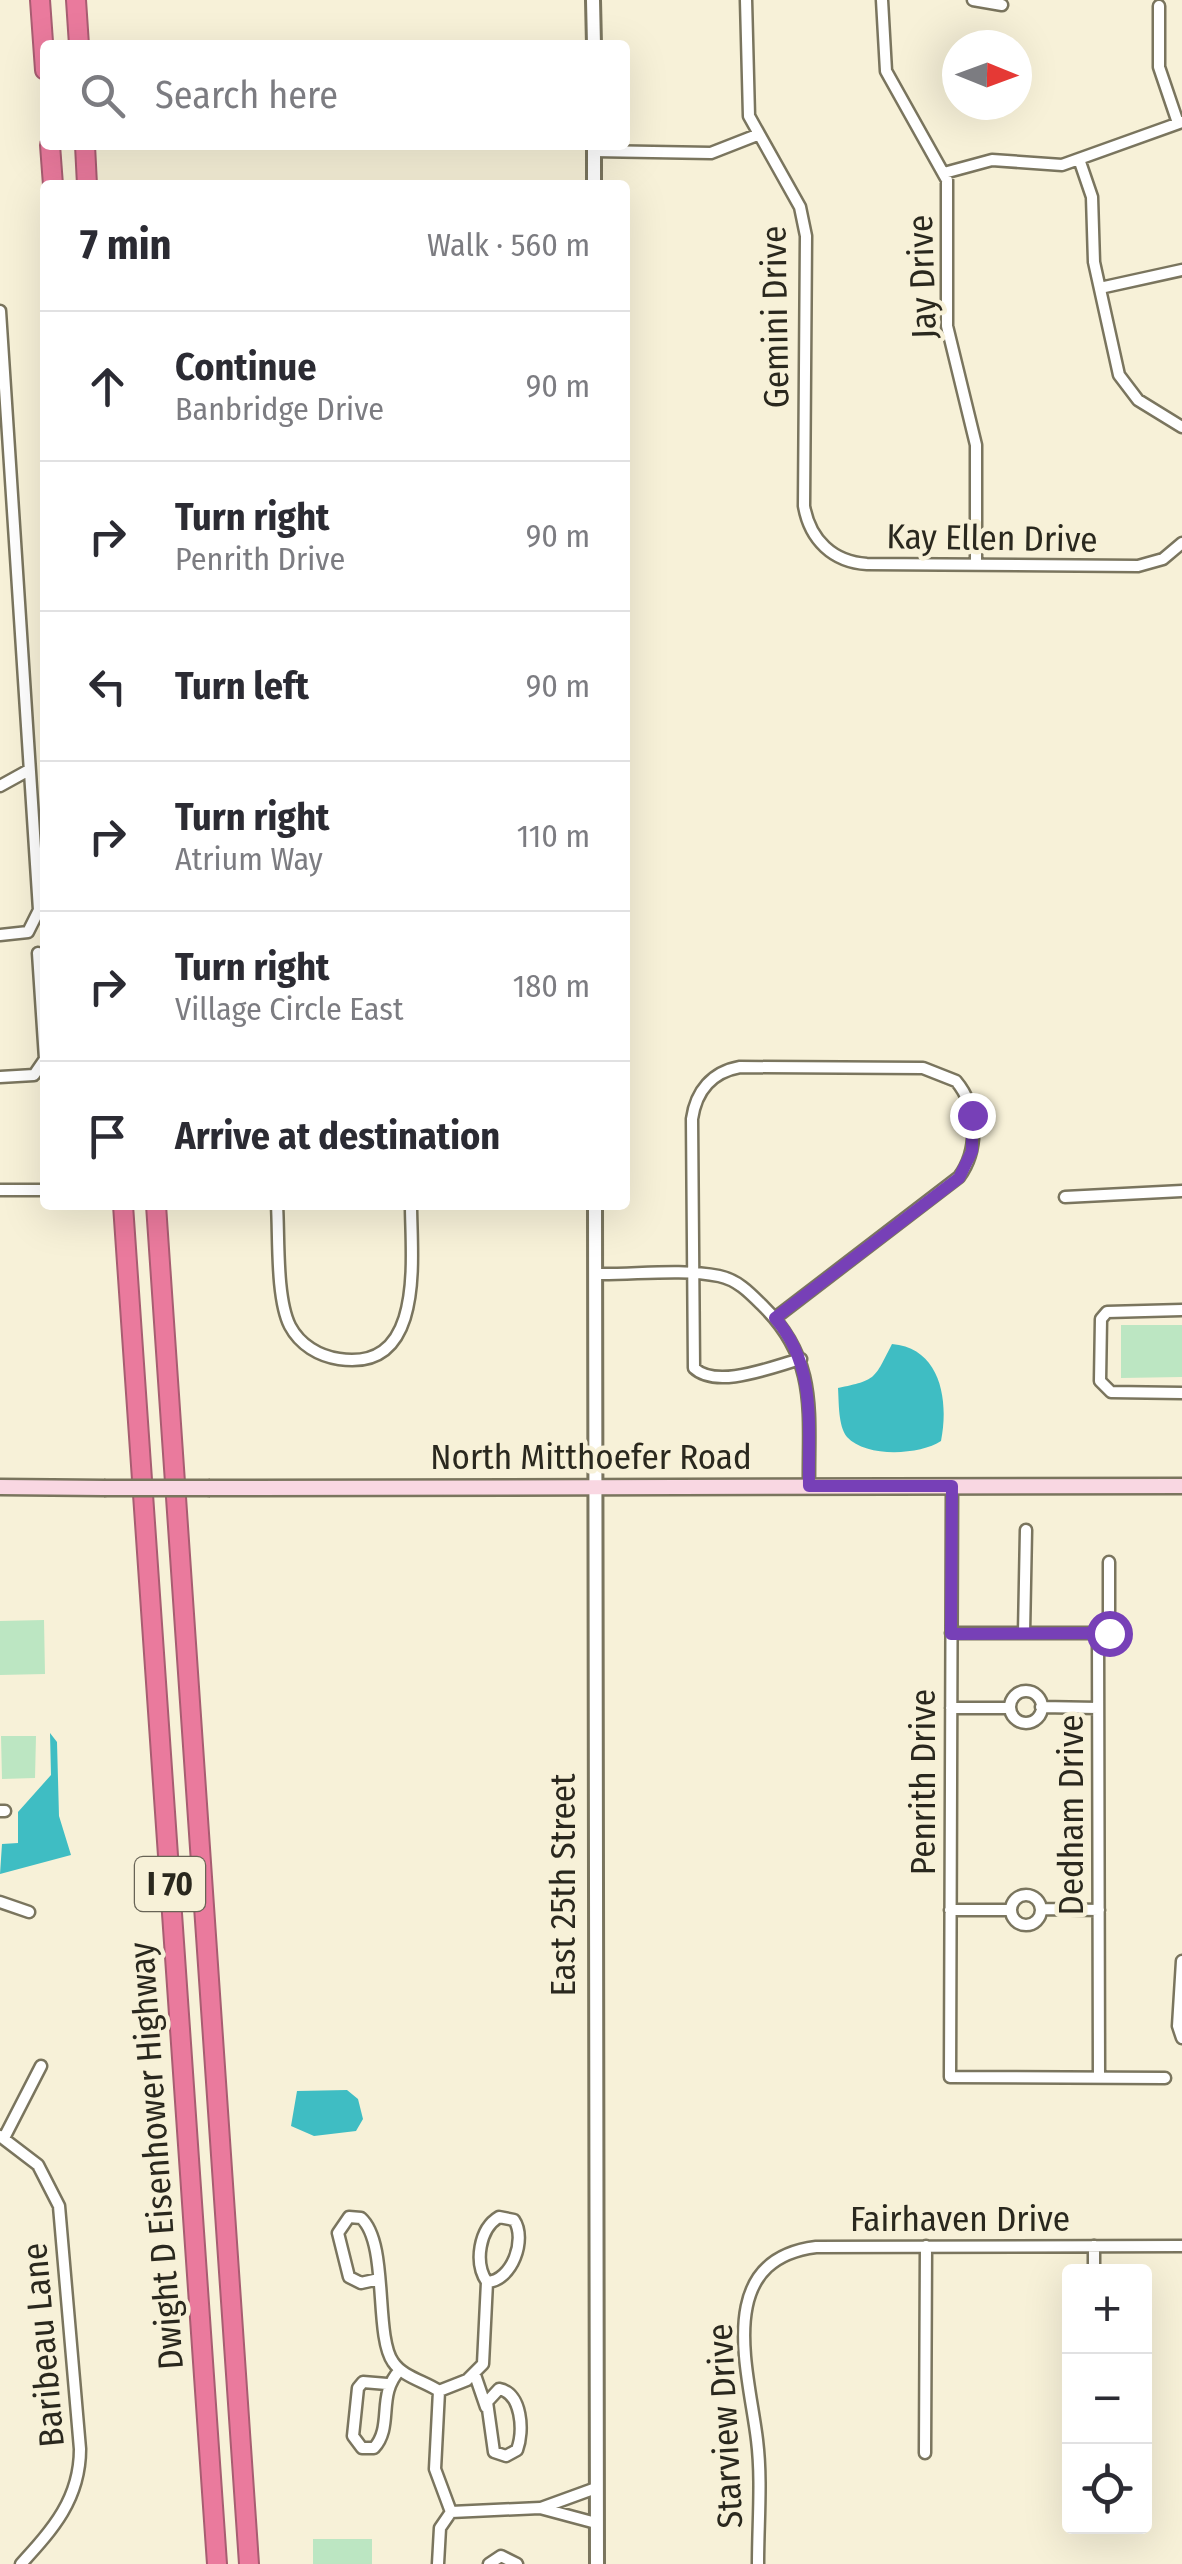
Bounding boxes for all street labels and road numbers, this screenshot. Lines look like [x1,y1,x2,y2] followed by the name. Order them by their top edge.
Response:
[899,214,945,340] street label: Jay Drive
[752,225,798,409] street label: Gemini Drive
[886,515,1098,561] street label: Kay Ellen Drive
[430,1436,752,1478] street label: North Mitthoefer Road
[902,1689,944,1875] street label: Penrith Drive
[1050,1714,1092,1916] street label: Dedham Drive
[542,1773,584,1996] street label: East 25th Street
[135,1857,205,1911] road number: I 70
[120,1941,192,2371] street label: Dwight D Eisenhower Highway
[850,2198,1070,2240] street label: Fairhaven Drive
[13,2241,73,2449] street label: Baribeau Lane
[699,2323,751,2529] street label: Starview Drive

